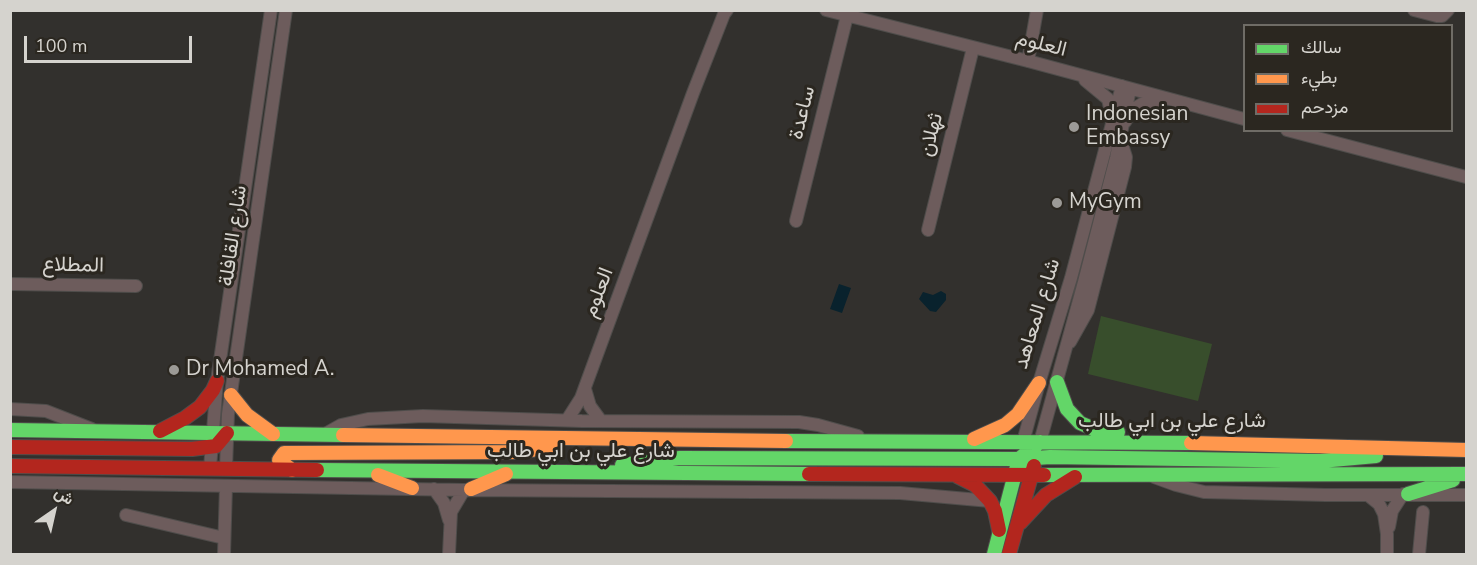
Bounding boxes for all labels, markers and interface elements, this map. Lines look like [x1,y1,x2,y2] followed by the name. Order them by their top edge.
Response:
[27,24,195,62] scale bar
[1243,24,1453,132] legend
[1013,27,1069,63] street label: العلوم
[35,34,87,58] text: 100 m
[1301,35,1341,59] text: سالك
[1301,65,1337,89] text: بطيء
[784,84,822,142] street label: ساعدة
[1301,95,1348,119] text: مزدحم
[1086,102,1188,152] place label: Indonesian Embassy
[914,111,950,159] street label: ثهلان
[1067,120,1081,134] marker: Indonesian Embassy
[214,184,254,288] street label: شارع القافلة
[1069,190,1142,216] place label: MyGym
[1050,196,1064,210] marker: MyGym
[42,253,104,279] street label: المطلاع
[1009,256,1067,372] street label: شارع المعاهد
[578,264,620,322] street label: العلوم
[186,357,334,383] place label: Dr Mohamed A.
[167,363,181,377] marker: Dr Mohamed A.
[1078,409,1266,435] street label: شارع علي بن ابي طالب
[487,439,675,465] street label: شارع علي بن ابي طالب
[24,481,84,541] north arrow
[50,482,78,511] text: ش

